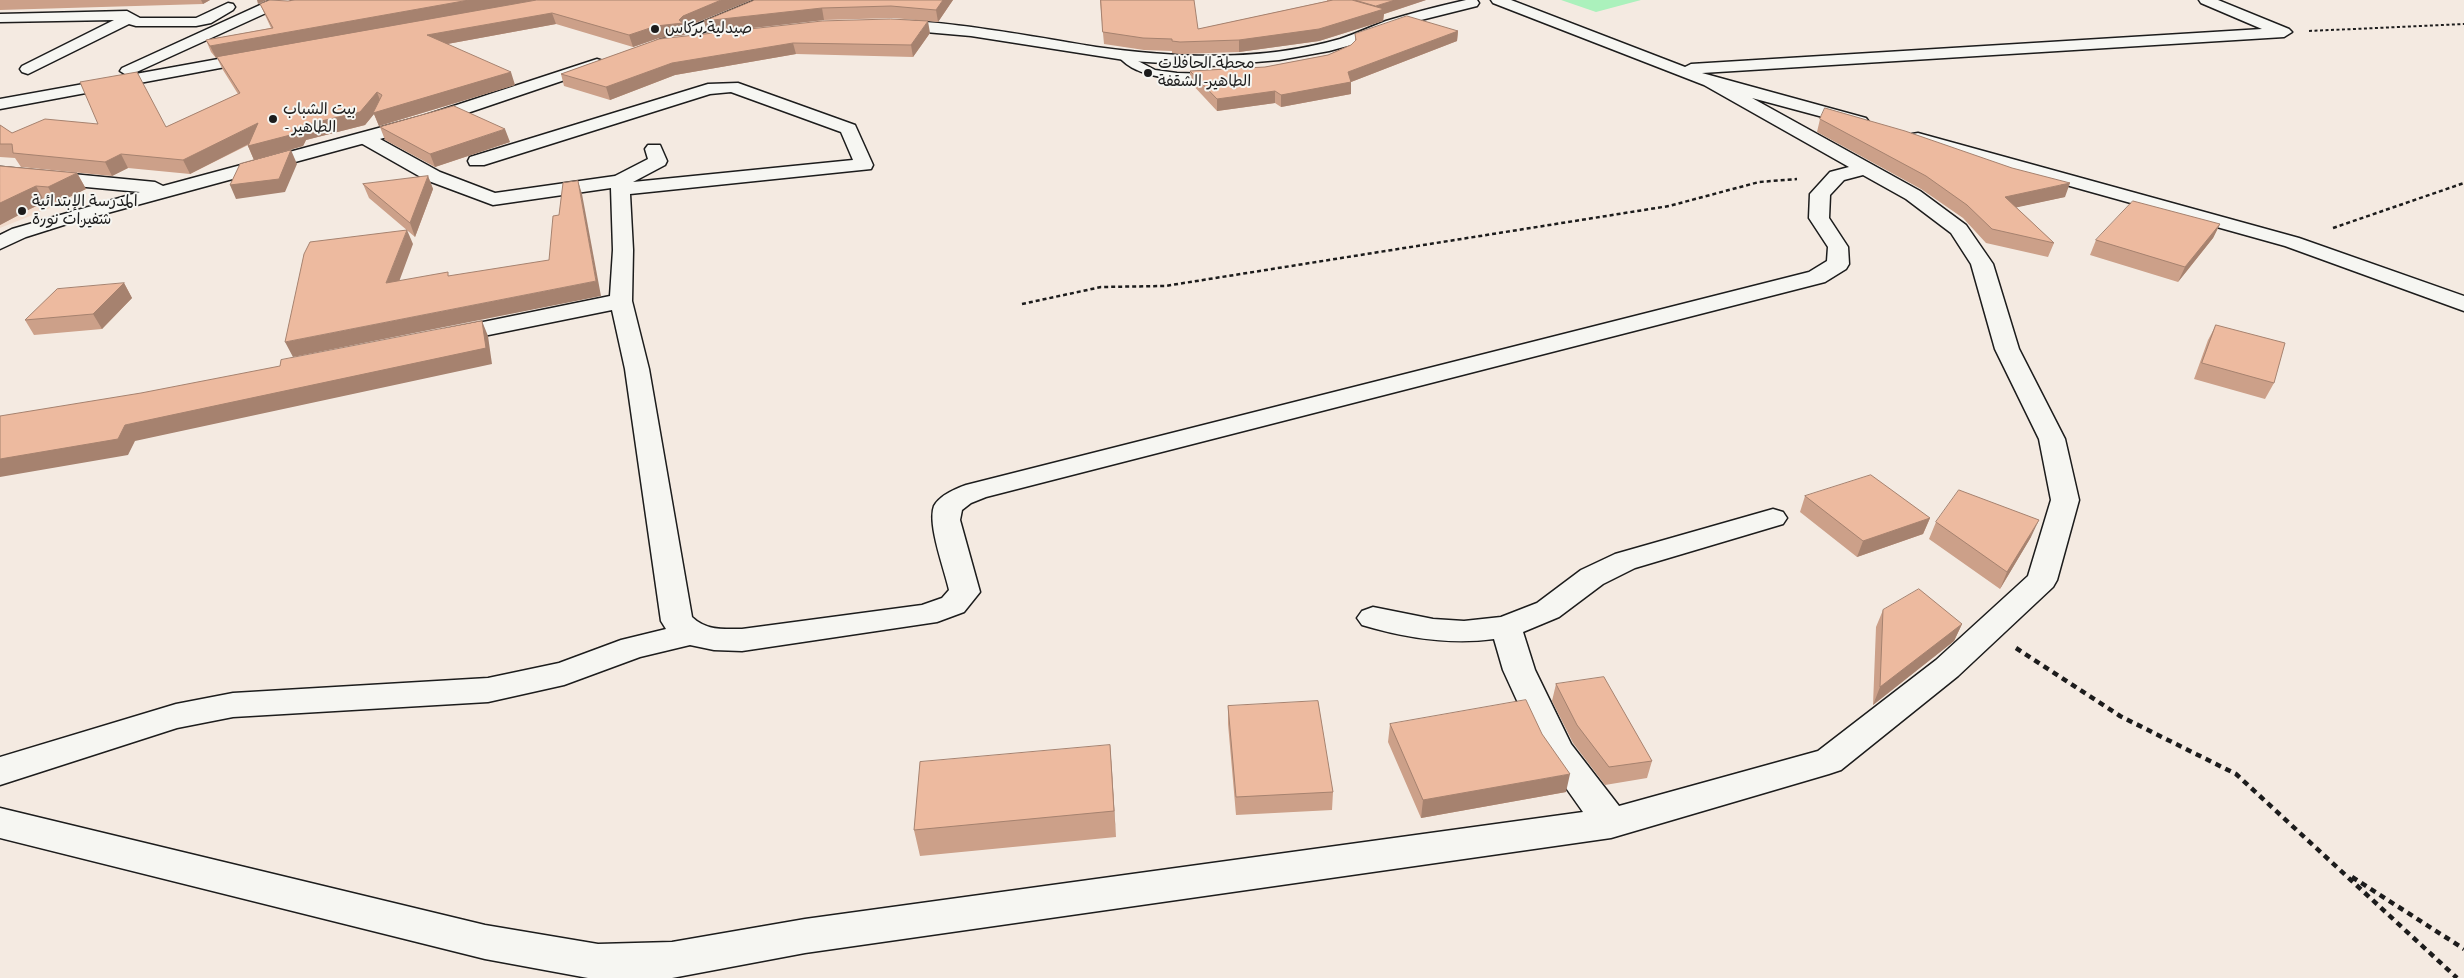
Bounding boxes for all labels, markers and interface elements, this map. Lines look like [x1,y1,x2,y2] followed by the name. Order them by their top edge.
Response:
[665,19,752,39] place label: صيدلية بركاس
[649,23,661,35] marker: صيدلية بركاس
[1158,54,1254,92] place label: محطة الحافلات الطاهير-الشقفة
[1142,67,1154,79] marker: محطة الحافلات الطاهير-الشقفة
[283,100,356,138] place label: بيت الشباب - الطاهير
[267,113,279,125] marker: بيت الشباب - الطاهير
[32,192,138,230] place label: المدرسة الإبتدائية شفيرات نورة
[16,205,28,217] marker: المدرسة الإبتدائية شفيرات نورة

